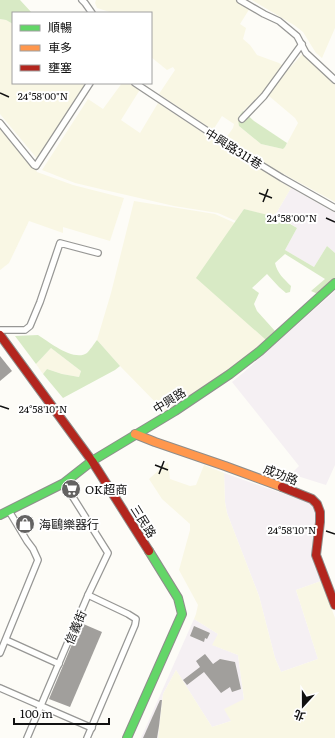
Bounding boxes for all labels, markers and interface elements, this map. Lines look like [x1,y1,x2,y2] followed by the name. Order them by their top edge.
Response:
[12,12,152,84] legend
[48,18,72,36] text: 順暢
[48,38,72,56] text: 車多
[48,58,72,76] text: 壅塞
[18,88,68,103] text: 24°58'00"N
[202,123,266,173] street label: 中興路311巷
[267,210,317,225] text: 24°58'00"N
[149,383,189,417] street label: 中興路
[19,401,67,416] text: 24°58'10"N
[261,459,301,489] street label: 成功路
[60,478,82,500] supermarket icon: OK超商
[85,480,127,498] place label: OK超商
[127,501,161,541] street label: 三民路
[14,513,36,535] shop icon: 海鷗樂器行
[39,515,99,533] place label: 海鷗樂器行
[268,522,316,537] text: 24°58'10"N
[60,607,90,647] street label: 信義街
[283,686,323,726] north arrow
[14,700,109,726] scale bar
[20,704,53,722] text: 100 m
[291,707,307,726] text: 北

